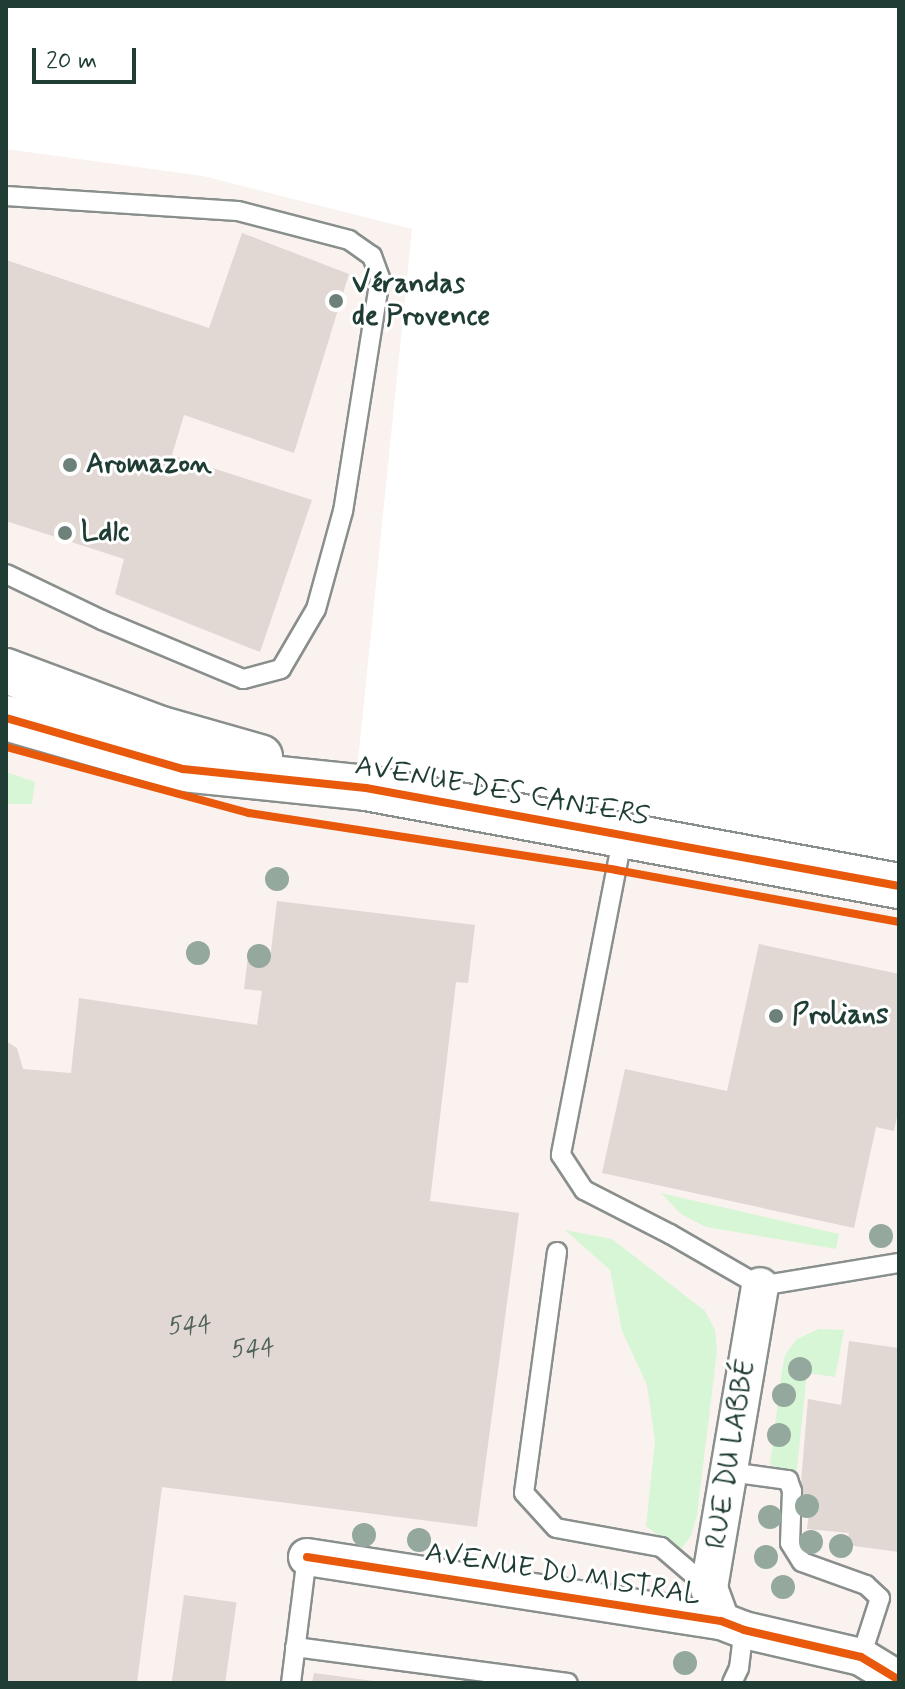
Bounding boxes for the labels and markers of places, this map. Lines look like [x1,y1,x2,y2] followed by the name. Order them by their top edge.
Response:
[352,268,491,334] place label: Vérandas de Provence
[327,292,345,310] marker: Vérandas de Provence
[86,448,212,482] place label: Aromazon
[61,456,79,474] marker: Aromazon
[81,516,129,550] place label: Ldlc
[56,524,74,542] marker: Ldlc
[792,999,888,1033] place label: Prolians
[767,1007,785,1025] marker: Prolians

